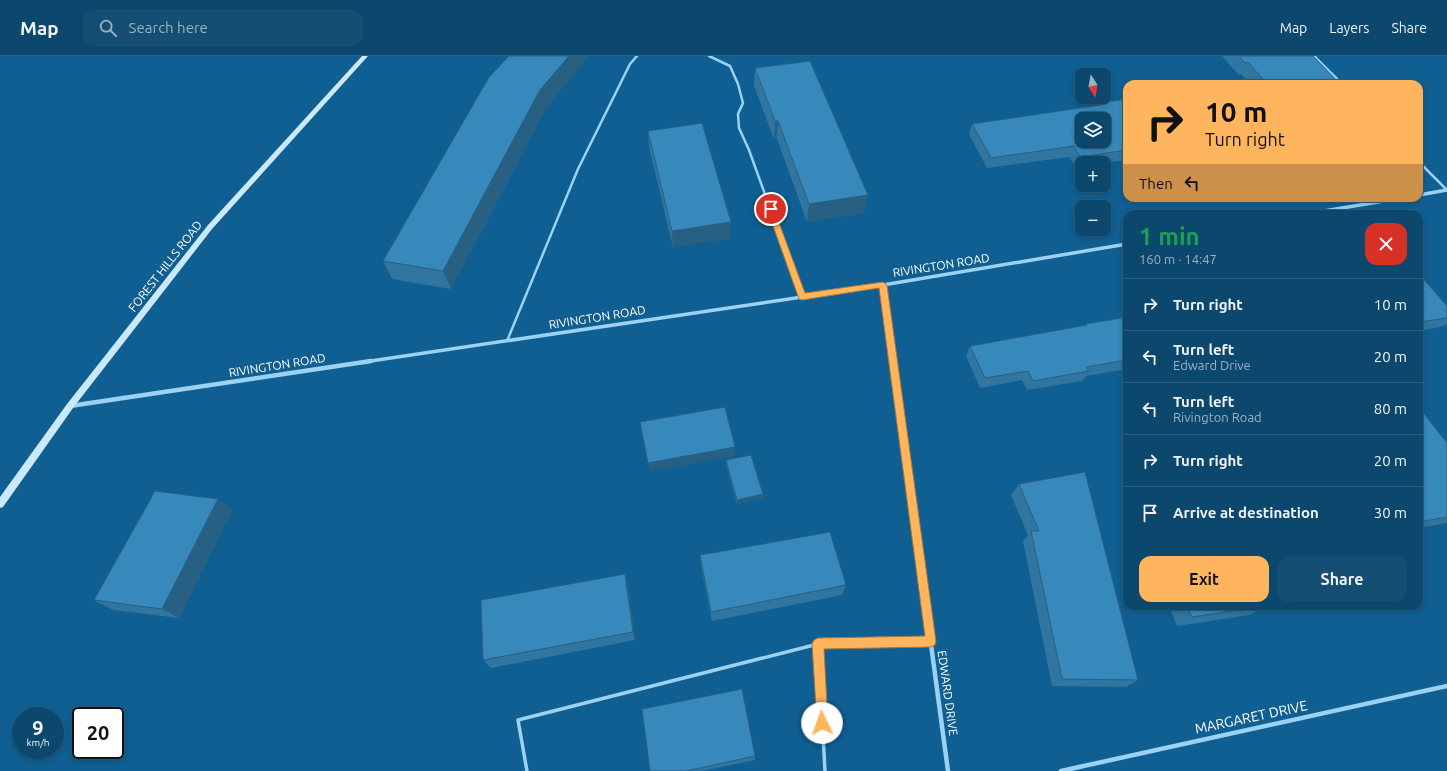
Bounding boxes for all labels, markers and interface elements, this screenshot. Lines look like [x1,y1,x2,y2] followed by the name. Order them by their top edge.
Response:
[83,10,363,46] search box
[20,17,59,39] text: Map
[97,17,119,39] icon: search
[129,19,208,36] text: Search here
[1280,20,1307,36] text: Map
[1329,20,1369,36] text: Layers
[1391,20,1427,36] text: Share
[1075,68,1111,104] north arrow
[1075,68,1111,236] map controls
[1139,96,1191,148] icon: right
[1205,96,1267,127] text: 10 m
[1075,112,1111,148] button: layers
[1205,129,1285,149] text: Turn right
[1075,156,1111,192] button: +
[1181,172,1203,194] icon: left
[1139,175,1173,192] text: Then
[754,192,788,226] pin
[760,198,782,220] icon: arrive
[1075,200,1111,236] button: −
[126,218,204,314] street label: FOREST HILLS ROAD
[1139,223,1200,250] text: 1 min
[1365,223,1407,265] button: close
[892,251,990,279] street label: RIVINGTON ROAD
[1139,252,1217,266] text: 160 m · 14:47
[1139,294,1161,316] icon: right
[1173,296,1243,313] text: Turn right
[1374,296,1407,313] text: 10 m
[548,303,646,331] street label: RIVINGTON ROAD
[1173,341,1234,358] text: Turn left
[1139,346,1161,368] icon: left
[1374,348,1407,365] text: 20 m
[228,351,326,379] street label: RIVINGTON ROAD
[1173,358,1251,372] text: Edward Drive
[1173,393,1234,410] text: Turn left
[1139,398,1161,420] icon: left
[1374,400,1407,417] text: 80 m
[1173,410,1262,424] text: Rivington Road
[1139,450,1161,472] icon: right
[1173,452,1243,469] text: Turn right
[1374,452,1407,469] text: 20 m
[1139,502,1161,524] icon: arrive
[1173,504,1319,521] text: Arrive at destination
[1374,504,1407,521] text: 30 m
[1139,556,1269,602] button: Exit
[1277,556,1407,602] button: Share
[936,650,960,737] street label: EDWARD DRIVE
[1193,697,1309,737] street label: MARGARET DRIVE
[801,702,843,744] position arrow
[72,707,124,759] speed limit sign: 20
[32,716,44,739] text: 9
[26,737,50,748] text: km/h

